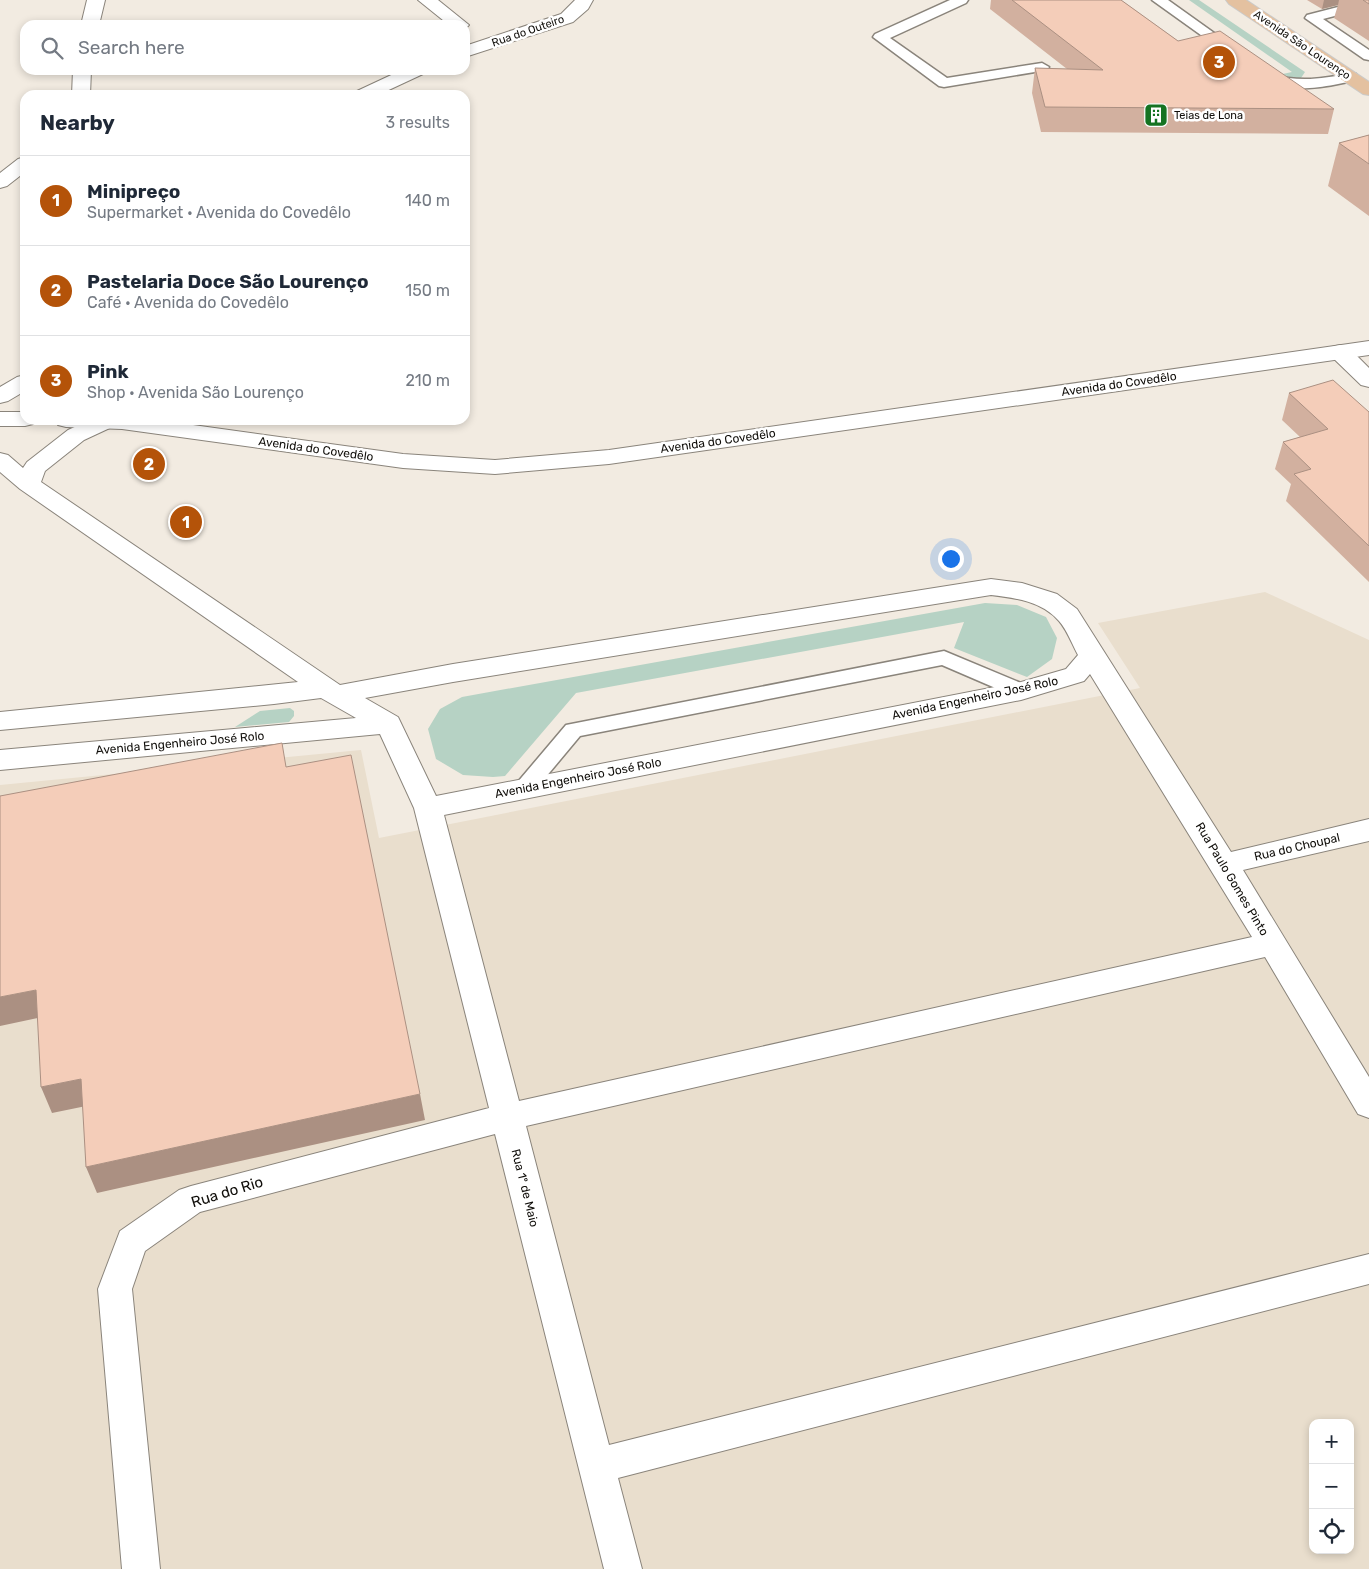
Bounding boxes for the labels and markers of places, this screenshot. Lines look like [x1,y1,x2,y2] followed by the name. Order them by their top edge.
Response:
[1203,43,1235,81] pin: 3
[1143,102,1169,128] building icon: Teias de Lona
[1174,109,1243,122] place label: Teias de Lona
[133,445,165,483] pin: 2
[170,503,202,541] pin: 1

